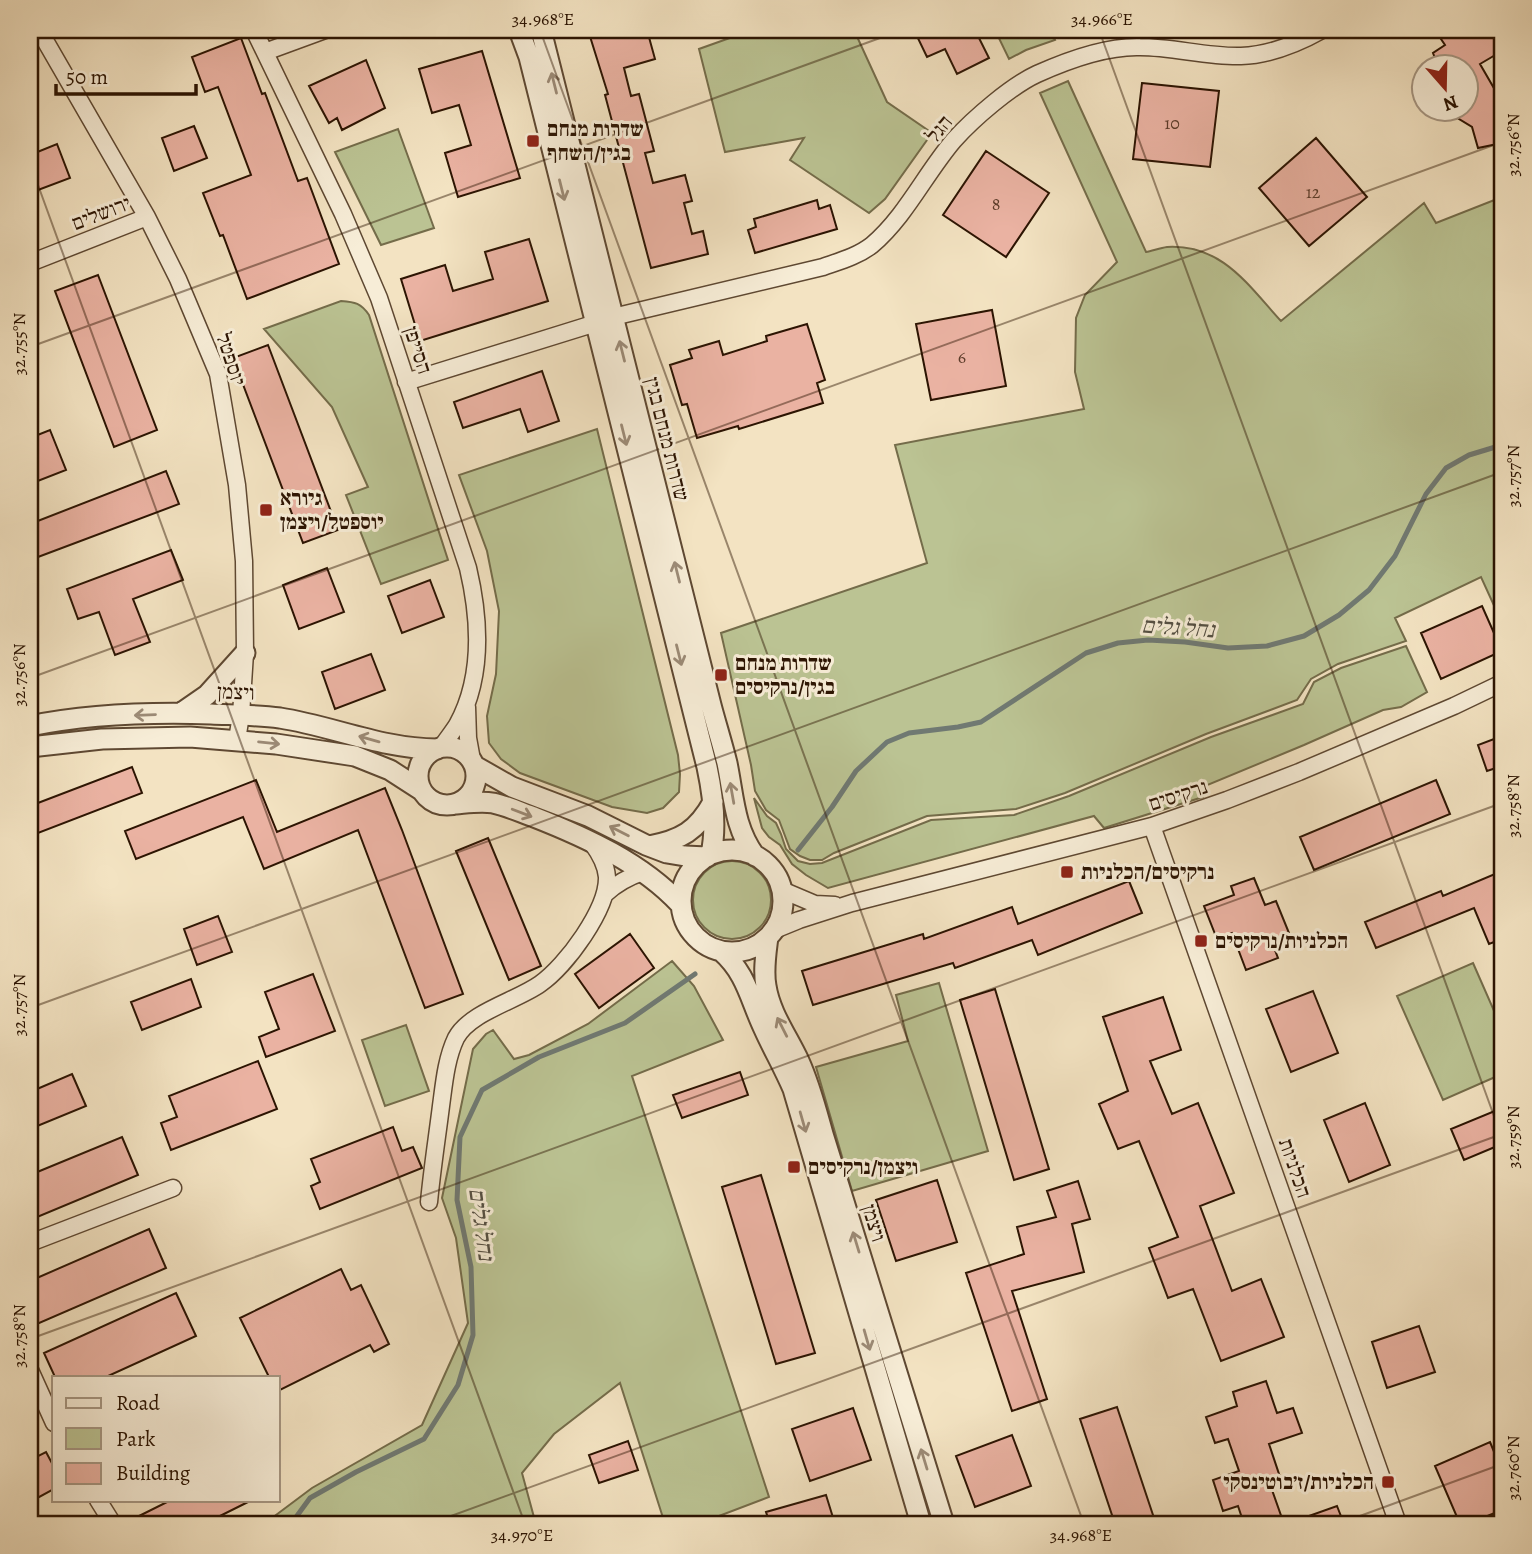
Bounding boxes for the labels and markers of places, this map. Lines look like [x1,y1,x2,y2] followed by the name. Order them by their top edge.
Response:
[547,115,644,167] place label: שדרות מנחם בגין/השחף
[525,133,541,149] marker: שדרות מנחם בגין/השחף
[280,484,384,536] place label: גיורא יוספטל/ויצמן
[258,502,274,518] marker: גיורא יוספטל/ויצמן
[735,649,835,701] place label: שדרות מנחם בגין/נרקיסים
[713,667,729,683] marker: שדרות מנחם בגין/נרקיסים
[1081,858,1214,886] place label: נרקיסים/הכלניות
[1059,864,1075,880] marker: נרקיסים/הכלניות
[1215,927,1348,955] place label: הכלניות/נרקיסים
[1193,933,1209,949] marker: הכלניות/נרקיסים
[808,1153,919,1181] place label: ויצמן/נרקיסים
[786,1159,802,1175] marker: ויצמן/נרקיסים
[1223,1468,1374,1496] place label: הכלניות/ז׳בוטינסקי
[1380,1474,1396,1490] marker: הכלניות/ז׳בוטינסקי

